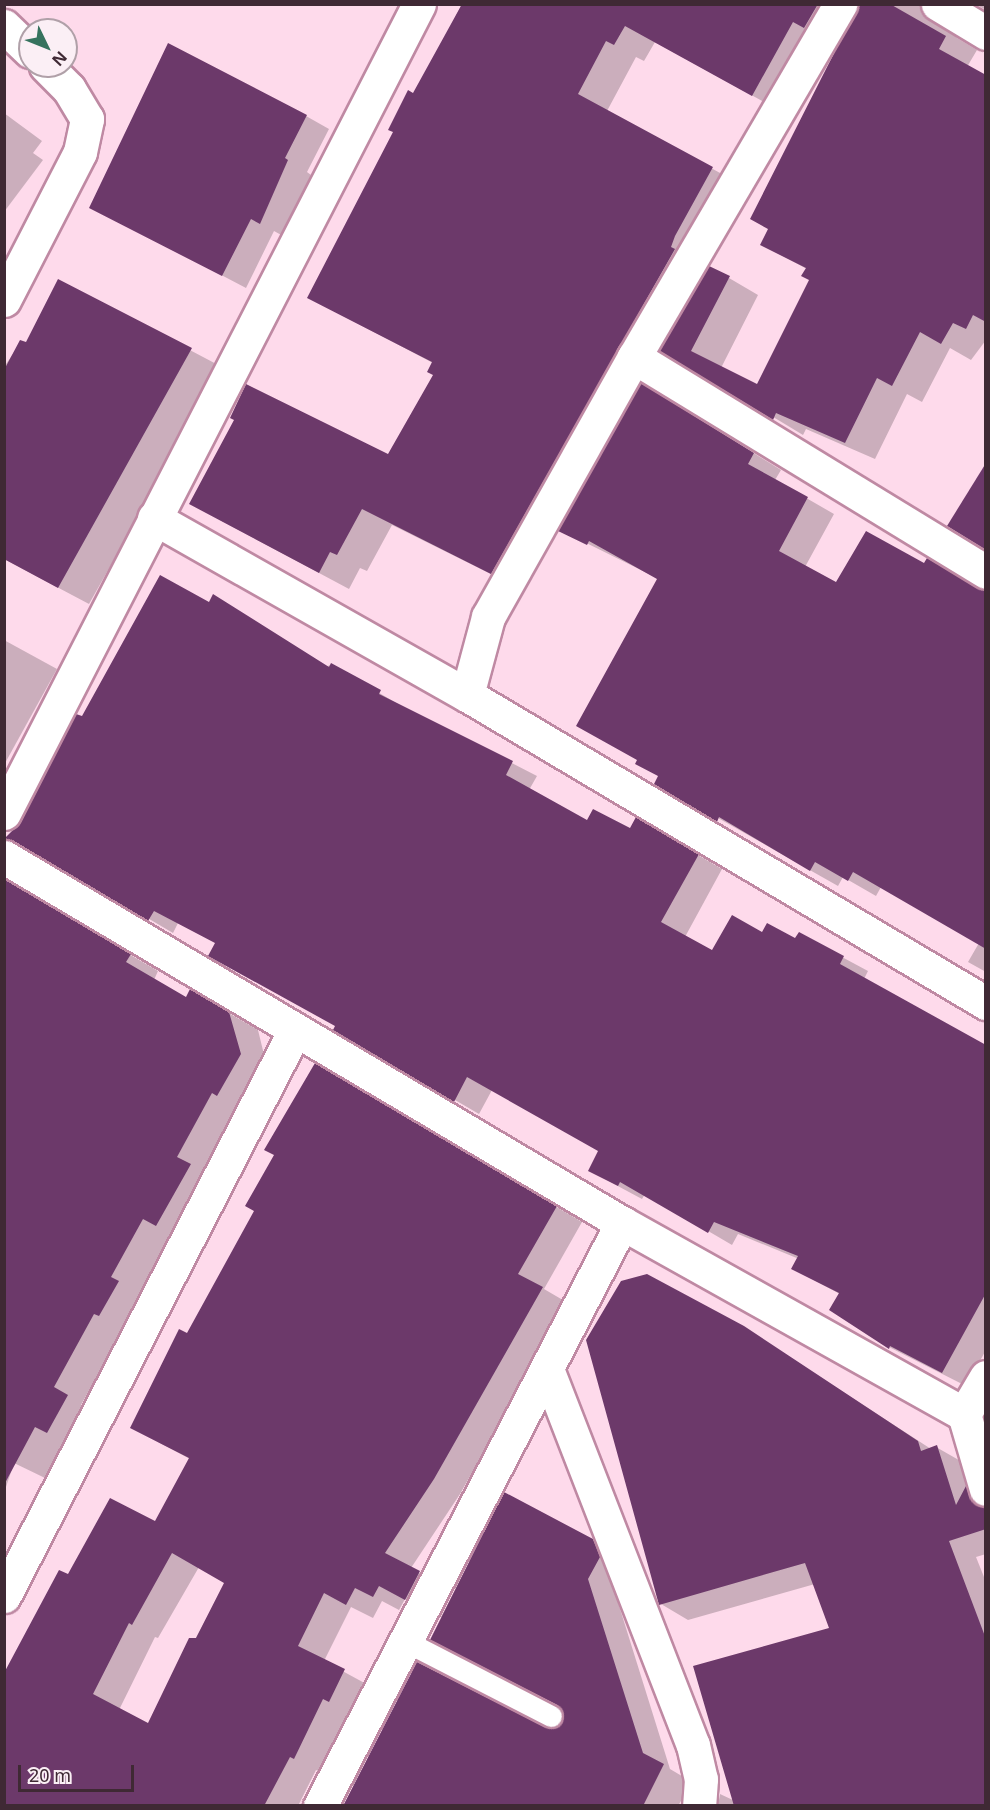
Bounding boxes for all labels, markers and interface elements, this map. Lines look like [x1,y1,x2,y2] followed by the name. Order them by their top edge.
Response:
[18,18,78,78] north arrow
[47,47,72,71] text: N
[21,1753,136,1791] scale bar
[29,1763,71,1787] text: 20 m

